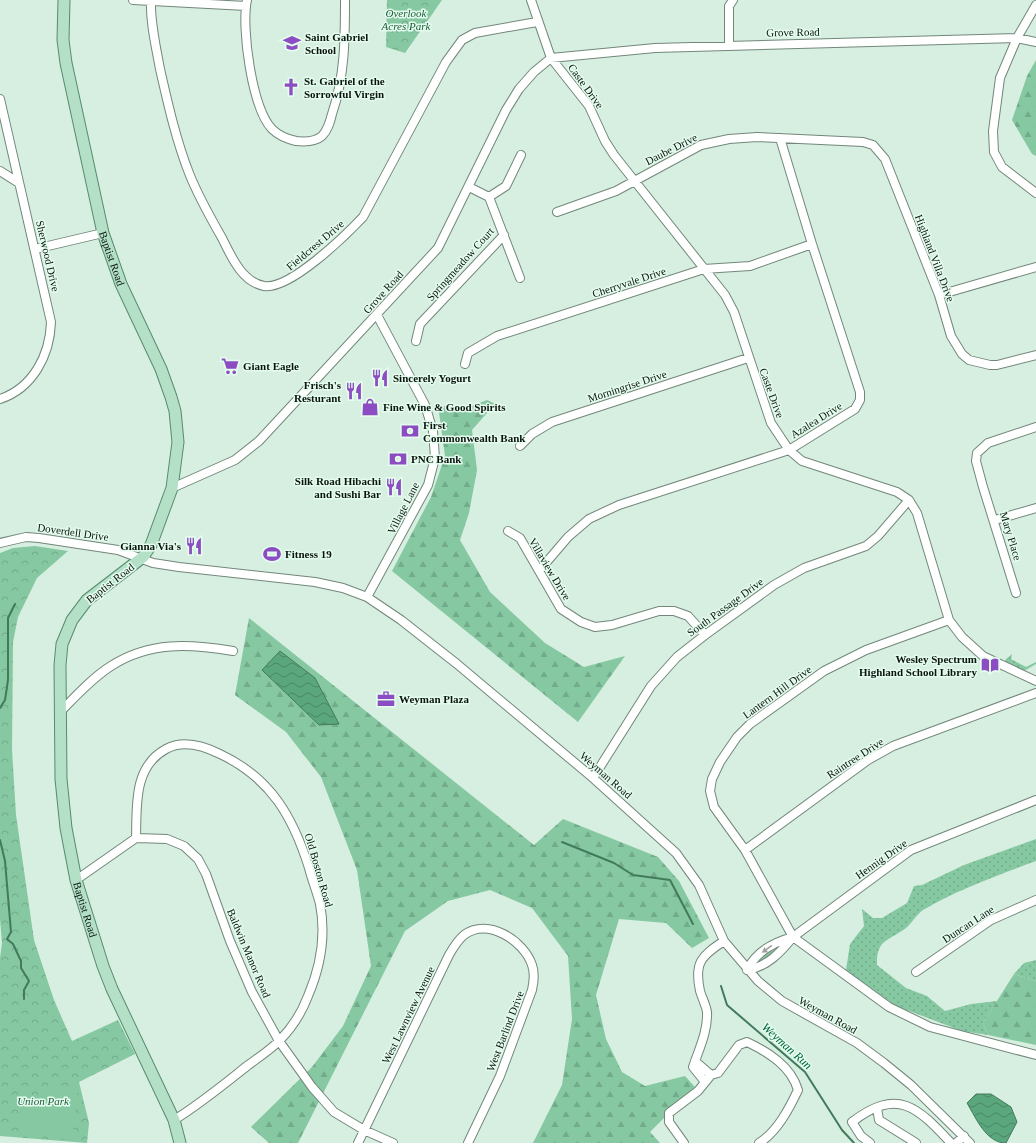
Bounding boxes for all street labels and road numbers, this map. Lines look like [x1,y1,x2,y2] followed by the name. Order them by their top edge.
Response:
[766,26,820,38] street label: Grove Road
[566,61,606,111] street label: Caste Drive
[643,131,699,167] street label: Daube Drive
[913,213,957,303] street label: Highland Villa Drive
[284,217,346,272] street label: Fieldcrest Drive
[34,219,62,293] street label: Sherwood Drive
[424,225,496,303] street label: Springmeadow Court
[97,229,127,288] street label: Baptist Road
[591,264,667,300] street label: Cherryvale Drive
[361,268,406,316] street label: Grove Road
[757,366,787,420] street label: Caste Drive
[586,368,668,404] street label: Morningrise Drive
[788,399,844,441] street label: Azalea Drive
[385,480,421,536] street label: Village Lane
[998,510,1024,562] street label: Mary Place
[37,521,109,543] street label: Doverdell Drive
[527,536,573,602] street label: Villaview Drive
[84,560,137,605] street label: Baptist Road
[685,575,765,639] street label: South Passage Drive
[740,663,814,721] street label: Lantern Hill Drive
[824,735,886,781] street label: Raintree Drive
[578,749,635,801] street label: Weyman Road
[303,832,335,909] street label: Old Boston Road
[853,837,909,881] street label: Hennig Drive
[71,880,100,939] street label: Baptist Road
[940,903,996,945] street label: Duncan Lane
[225,907,273,1000] street label: Baldwin Manor Road
[379,964,437,1065] street label: West Lawnview Avenue
[484,989,526,1073] street label: West Barlind Drive
[797,994,860,1036] street label: Weyman Road

